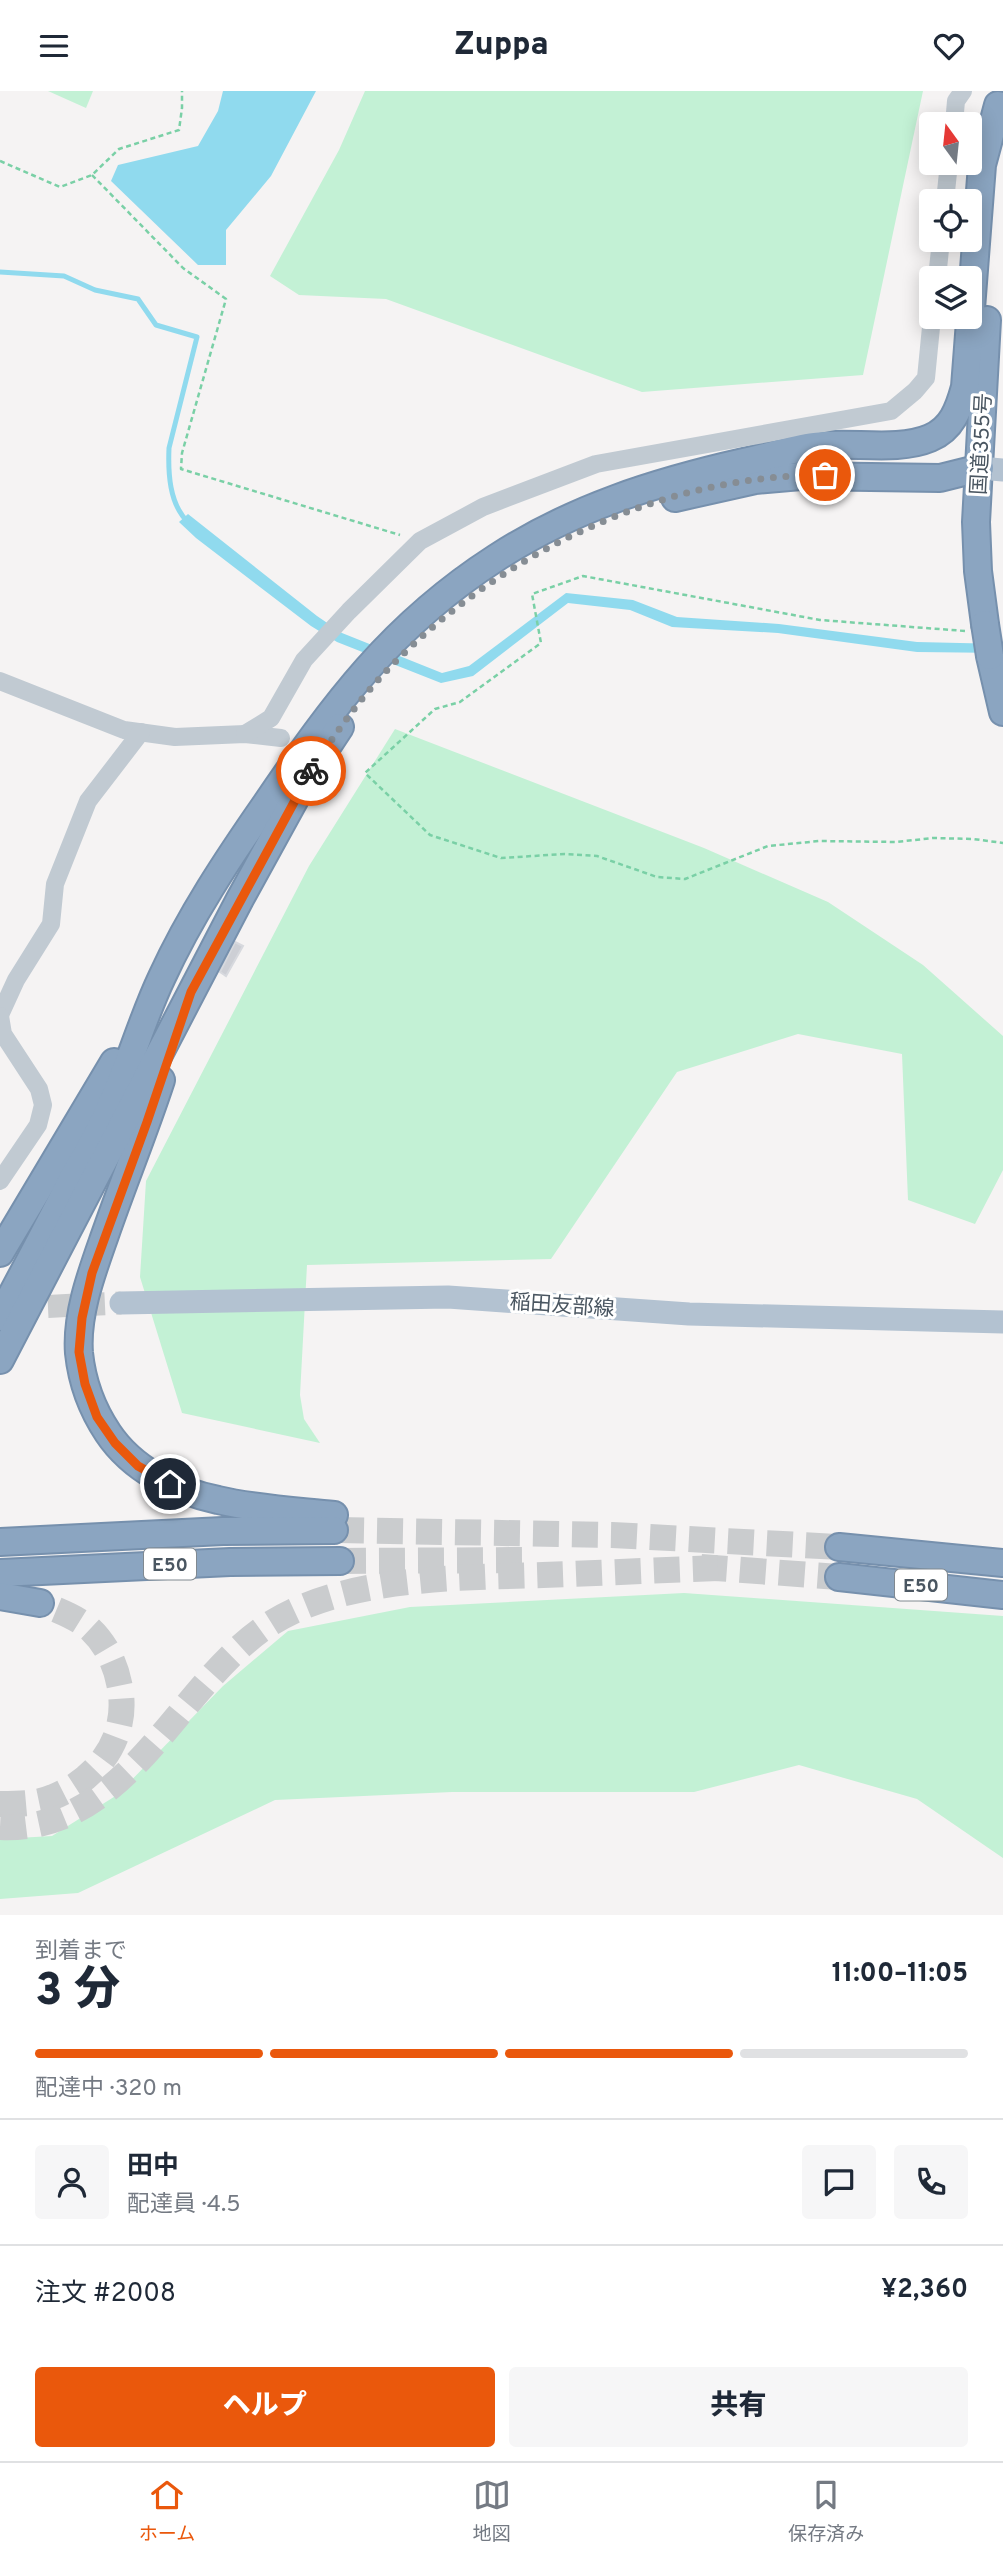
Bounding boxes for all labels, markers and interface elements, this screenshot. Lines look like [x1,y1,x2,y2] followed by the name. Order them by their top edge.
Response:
[454,26,549,66] text: Zuppa
[35,27,73,65] icon: menu
[930,27,968,65] icon: heart
[919,112,982,175] north arrow
[919,112,982,329] map controls
[919,189,982,252] button: locate
[919,266,982,329] button: layers
[966,393,999,496] street label: 国道355号
[795,445,855,505] pin
[806,456,844,494] icon: bag
[276,736,346,806] courier
[292,752,330,790] icon: bike
[509,1289,615,1324] street label: 稲田友部線
[140,1454,200,1514] pin
[151,1465,189,1503] icon: home
[144,1548,196,1579] road number: E50
[895,1569,947,1601] road number: E50
[35,1938,127,1967] text: 到着まで
[832,1958,968,1991] text: 11:00–11:05
[35,1963,120,2022] text: 3 分
[35,2075,182,2104] text: 配達中 · 320 m
[35,2145,109,2219] button: person
[802,2145,876,2219] button: chat
[894,2145,968,2219] button: phone
[127,2151,179,2184] text: 田中
[127,2191,241,2220] text: 配達員 · 4.5
[881,2274,968,2307] text: ¥2,360
[35,2278,176,2311] text: 注文 #2008
[35,2367,495,2447] button: ヘルプ
[509,2367,968,2447] button: 共有
[139,2476,195,2547] tab: ホーム
[473,2476,511,2547] tab: 地図
[788,2476,864,2547] tab: 保存済み

